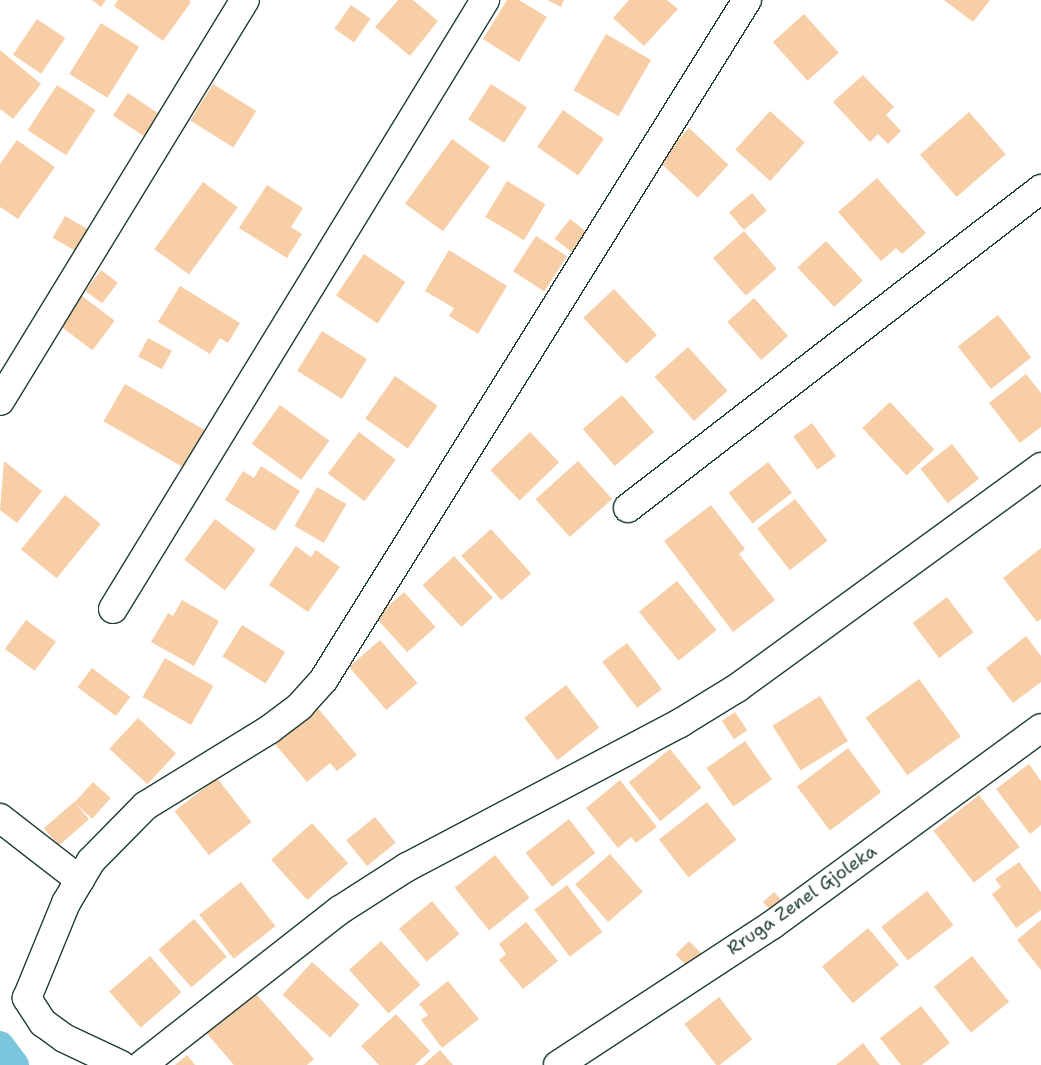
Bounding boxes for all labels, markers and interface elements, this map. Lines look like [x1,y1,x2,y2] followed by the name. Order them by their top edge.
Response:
[723,840,881,960] street label: Rruga Zenel Gjoleka

